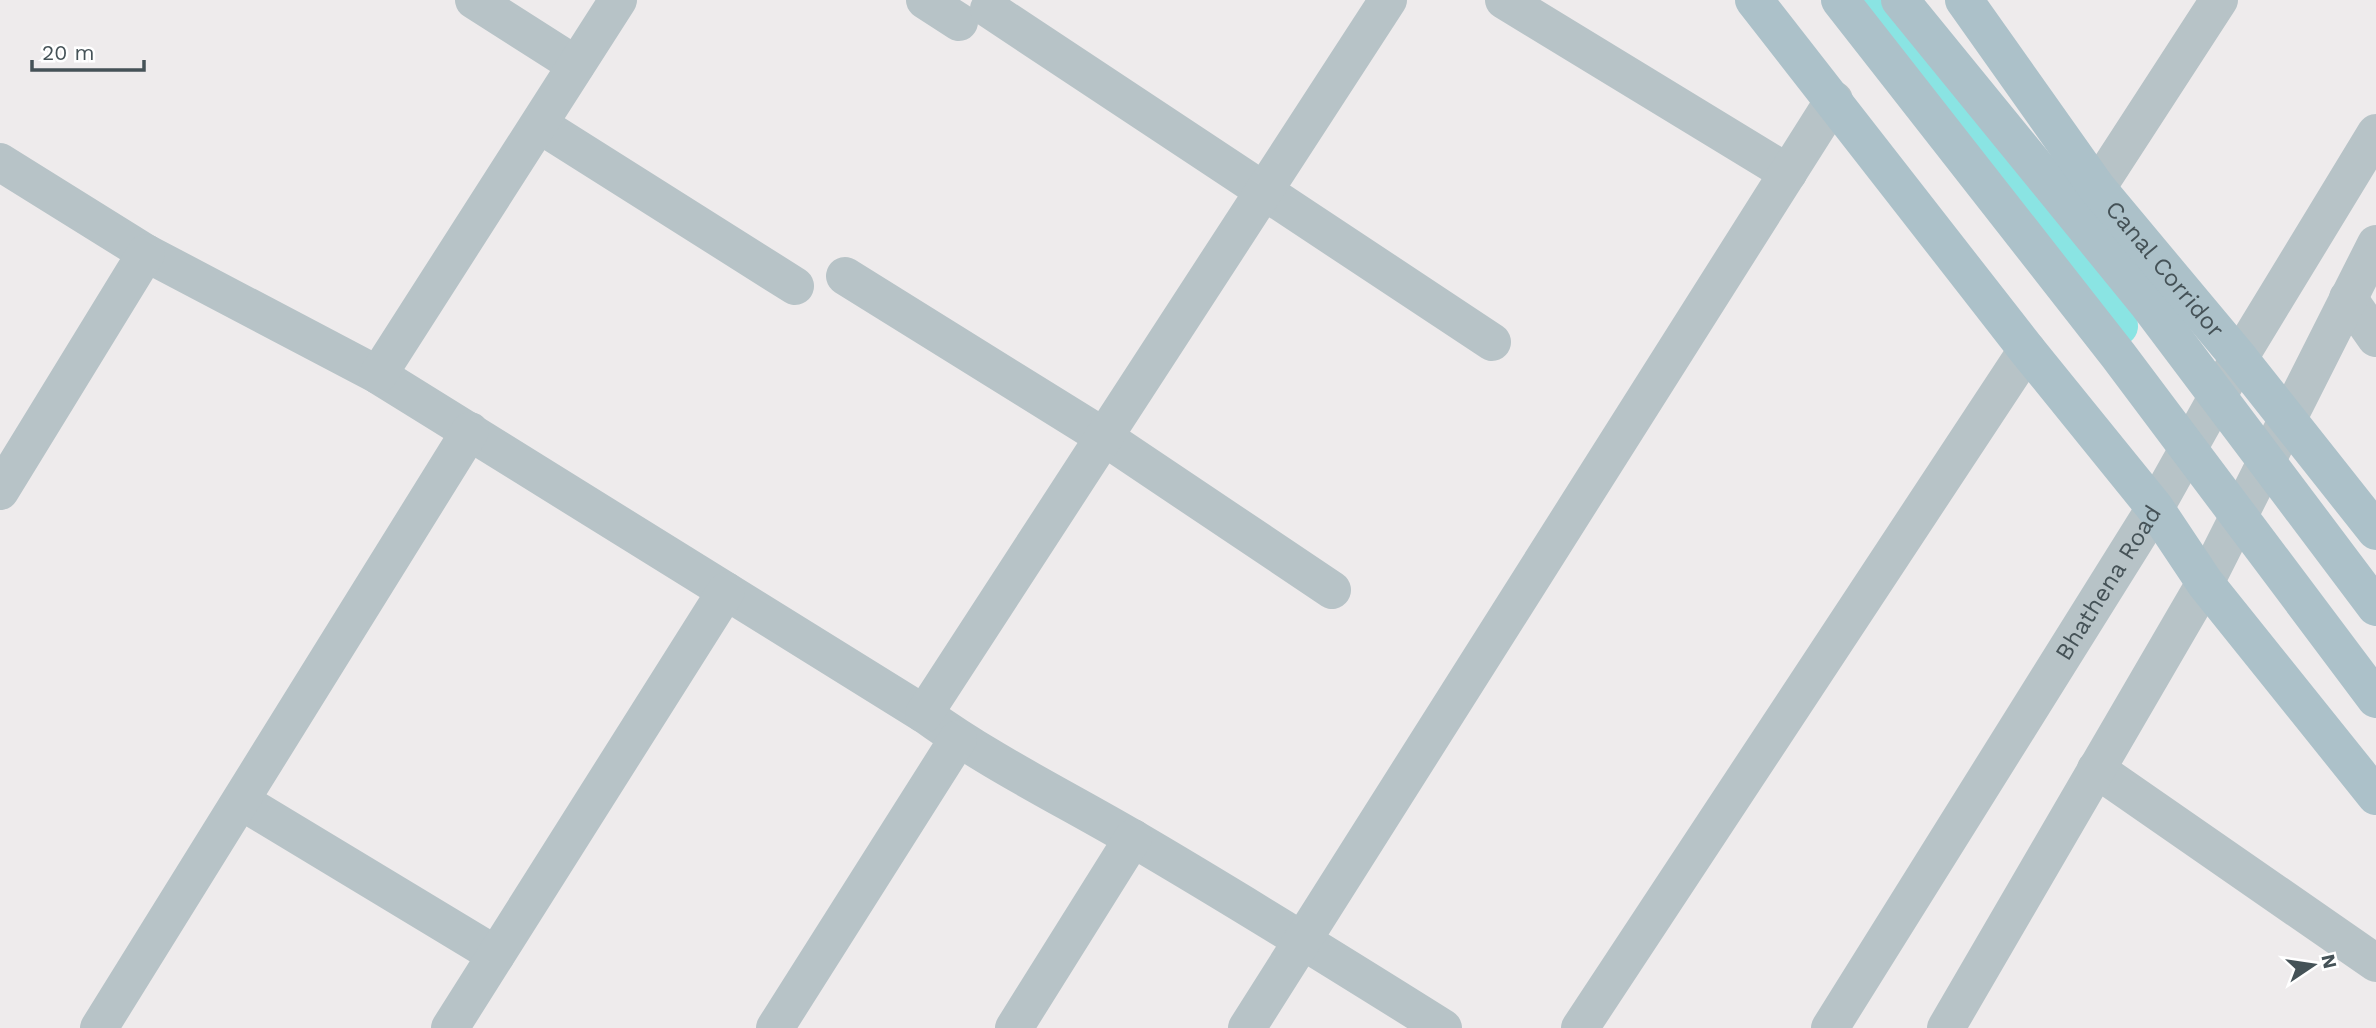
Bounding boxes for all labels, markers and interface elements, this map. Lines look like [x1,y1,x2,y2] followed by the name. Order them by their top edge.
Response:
[32,28,144,72] scale bar
[42,40,94,65] text: 20 m
[2100,195,2230,343] street label: Canal Corridor
[2049,500,2167,665] street label: Bhathena Road
[2278,930,2348,1000] north arrow
[2316,952,2342,971] text: N

